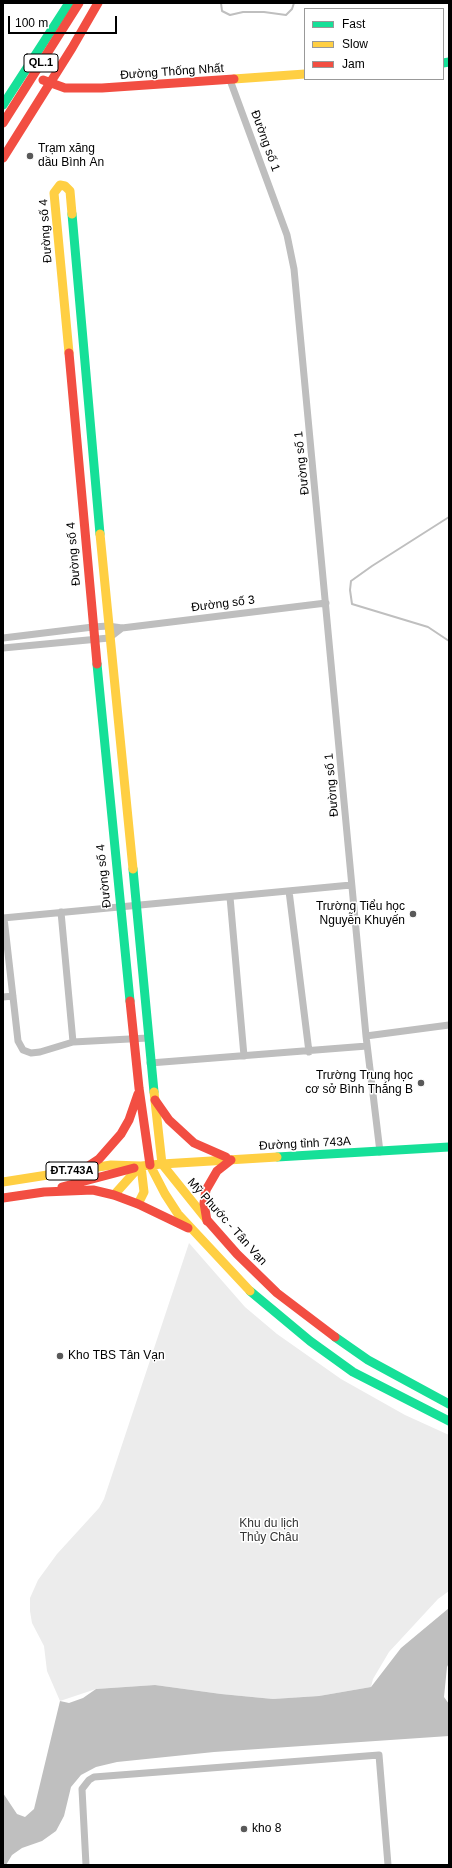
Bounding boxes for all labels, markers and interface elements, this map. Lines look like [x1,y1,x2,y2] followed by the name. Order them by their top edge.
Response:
[10,8,119,34] scale bar
[304,8,444,80] legend
[15,16,48,30] text: 100 m
[342,17,365,31] text: Fast
[342,37,368,51] text: Slow
[24,54,58,72] road number: QL.1
[342,57,365,71] text: Jam
[120,61,224,83] street label: Đường Thống Nhất
[247,108,283,174] street label: Đường số 1
[38,142,104,170] place label: Trạm xăng dầu Bình An
[25,151,35,161] marker: Trạm xăng dầu Bình An
[37,199,55,263] street label: Đường số 4
[291,430,313,496] street label: Đường số 1
[64,522,84,586] street label: Đường số 4
[190,593,256,615] street label: Đường số 3
[322,753,342,817] street label: Đường số 1
[93,843,115,909] street label: Đường số 4
[316,900,405,928] place label: Trường Tiểu học Nguyễn Khuyến
[408,909,418,919] marker: Trường Tiểu học Nguyễn Khuyến
[305,1069,413,1097] place label: Trường Trung học cơ sở Bình Thắng B
[416,1078,426,1088] marker: Trường Trung học cơ sở Bình Thắng B
[259,1134,351,1154] street label: Đường tỉnh 743A
[46,1162,98,1180] road number: ĐT.743A
[184,1176,270,1268] street label: Mỹ Phước - Tân Vạn
[68,1349,165,1363] place label: Kho TBS Tân Vạn
[55,1351,65,1361] marker: Kho TBS Tân Vạn
[239,1517,299,1545] park label: Khu du lịch Thủy Châu
[252,1822,281,1836] place label: kho 8
[239,1824,249,1834] marker: kho 8

